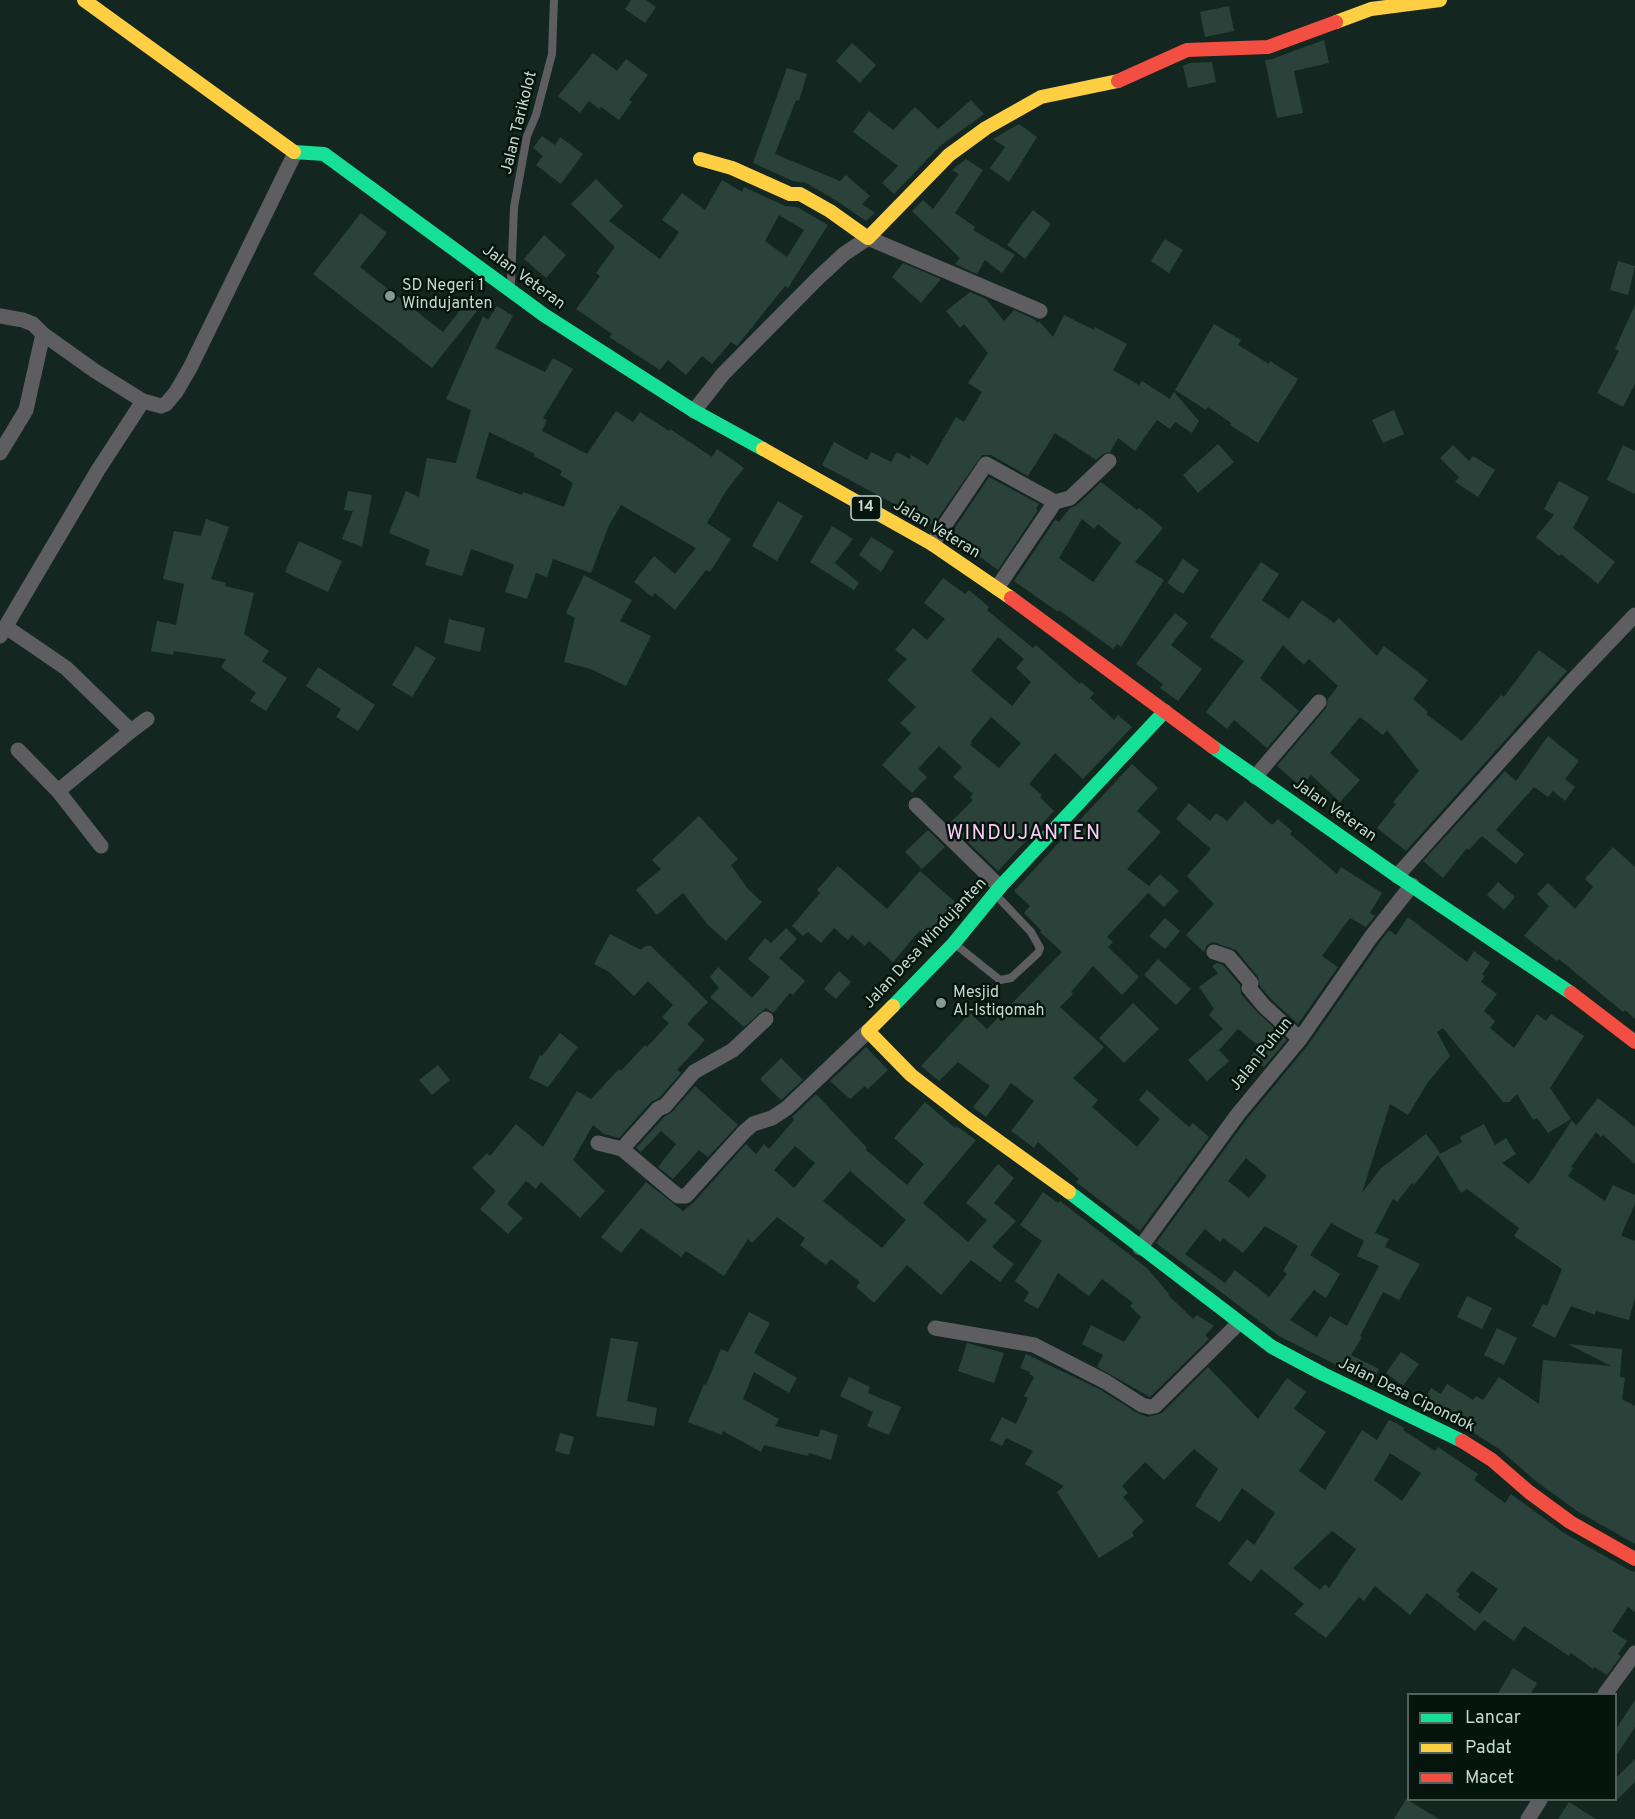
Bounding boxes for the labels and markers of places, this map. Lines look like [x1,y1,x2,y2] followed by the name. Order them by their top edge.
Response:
[402,277,492,315] place label: SD Negeri 1 Windujanten
[383,289,397,303] marker: SD Negeri 1 Windujanten
[953,984,1044,1022] place label: Mesjid Al-Istiqomah
[934,996,948,1010] marker: Mesjid Al-Istiqomah

